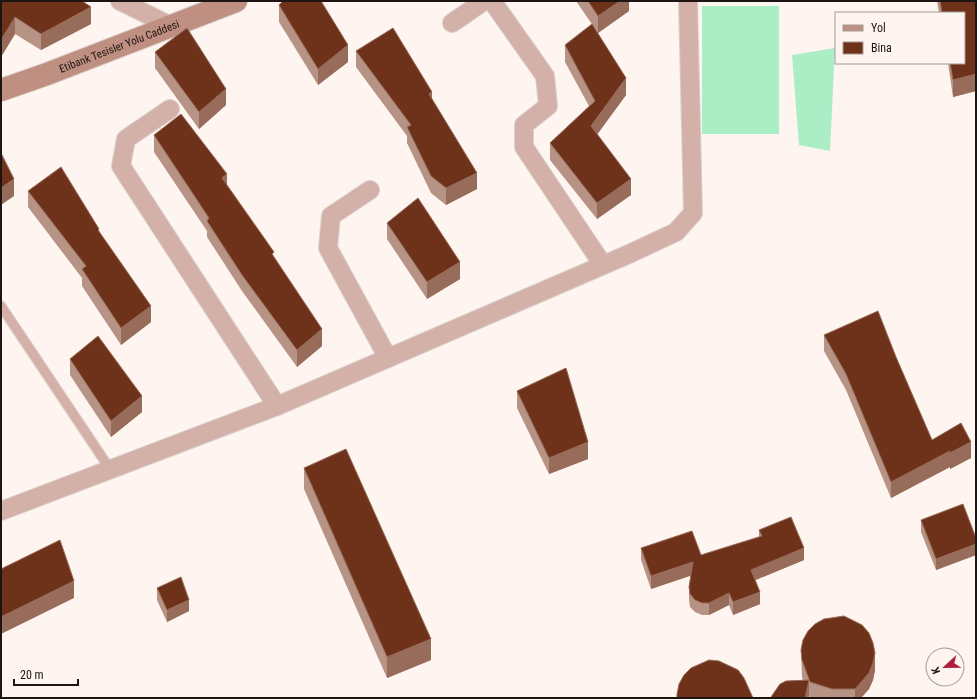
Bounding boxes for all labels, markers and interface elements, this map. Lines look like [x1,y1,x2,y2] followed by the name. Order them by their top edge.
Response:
[835,12,965,64] legend
[57,18,181,76] street label: Etibank Tesisler Yolu Caddesi
[871,21,886,35] text: Yol
[871,41,892,55] text: Bina
[925,647,965,687] north arrow
[14,661,78,687] scale bar
[929,664,943,676] text: K
[20,668,44,682] text: 20 m

